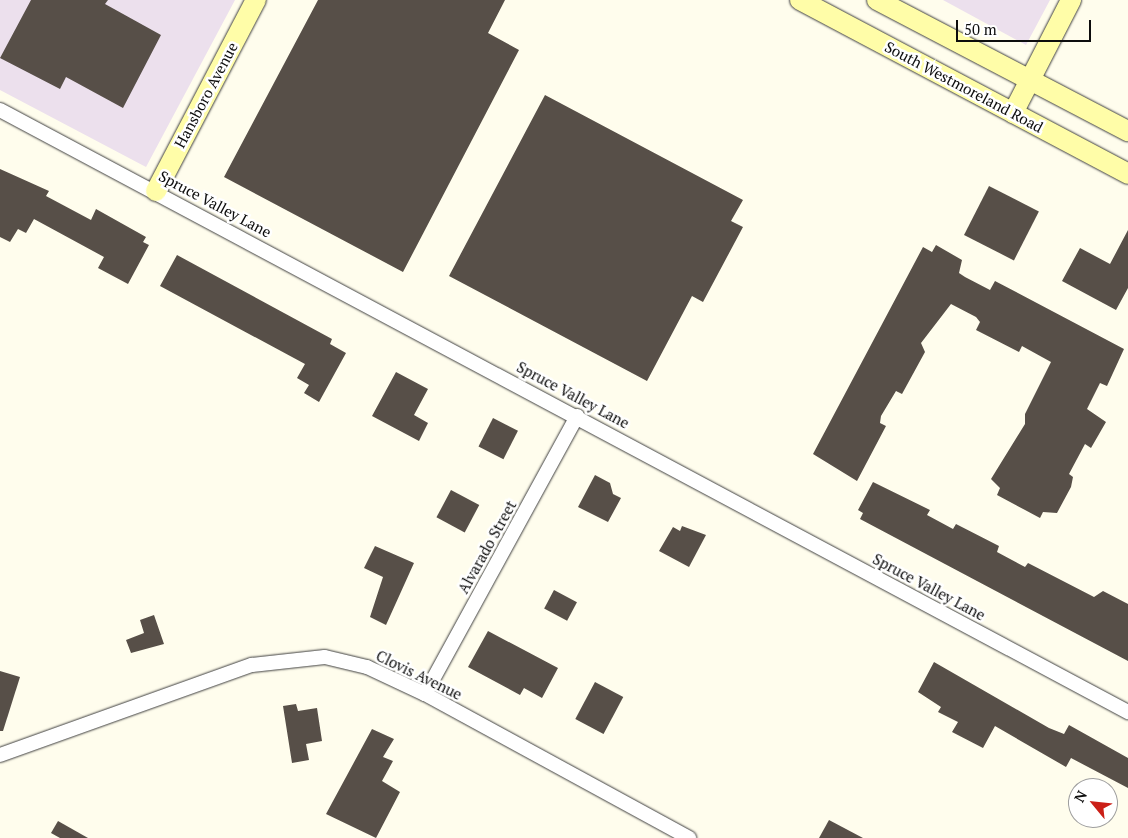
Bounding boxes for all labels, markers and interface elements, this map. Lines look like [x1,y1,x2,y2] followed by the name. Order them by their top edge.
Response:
[958,10,1093,42] scale bar
[964,19,997,39] text: 50 m
[882,38,1046,136] street label: South Westmoreland Road
[171,39,241,151] street label: Hansboro Avenue
[155,167,275,241] street label: Spruce Valley Lane
[513,358,633,432] street label: Spruce Valley Lane
[454,497,520,597] street label: Alvarado Street
[869,550,989,624] street label: Spruce Valley Lane
[373,646,465,704] street label: Clovis Avenue
[1068,778,1118,828] north arrow
[1069,787,1091,805] text: N

